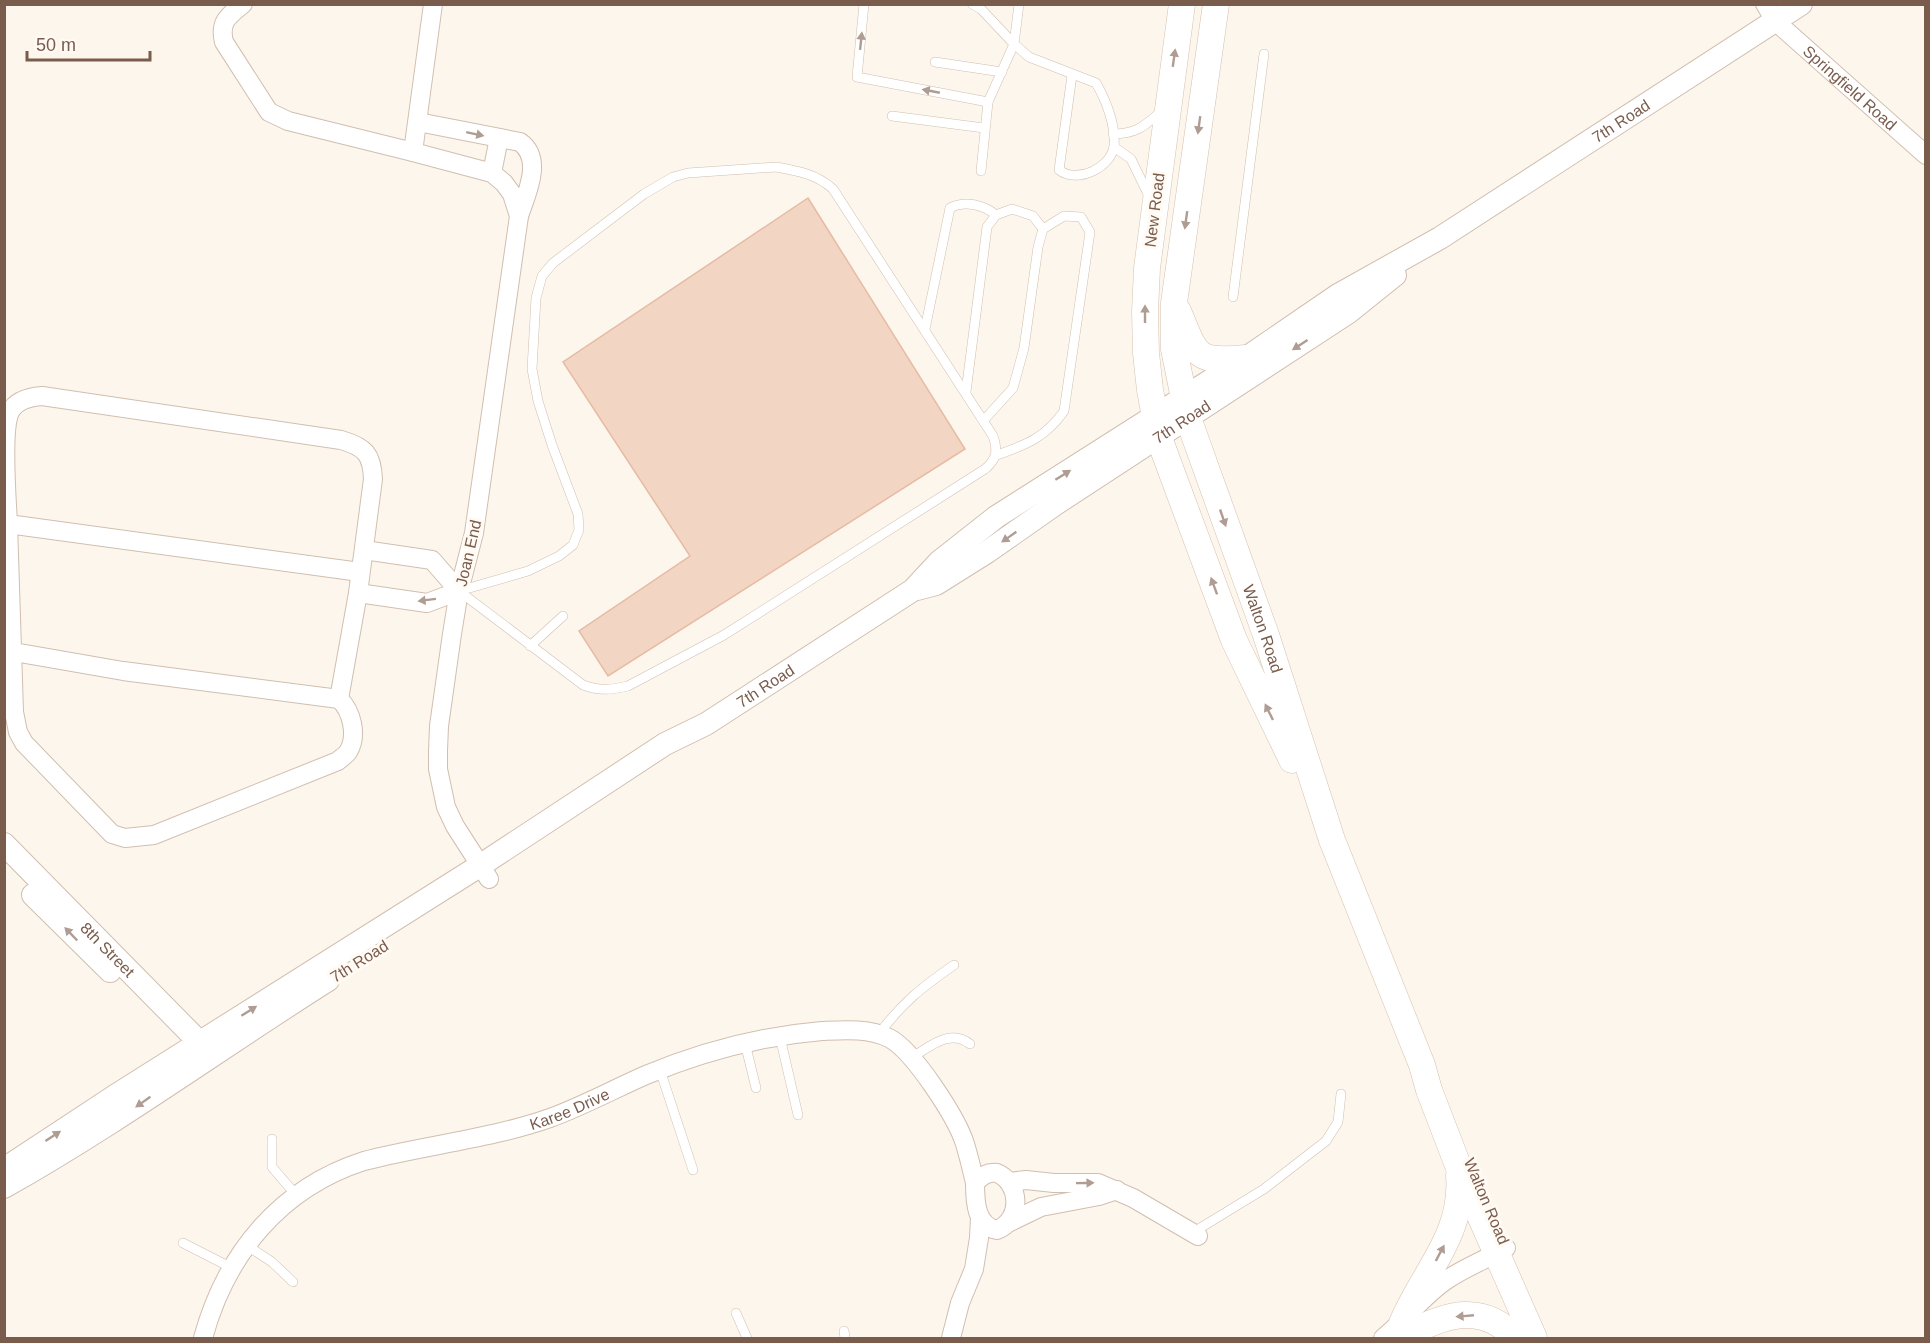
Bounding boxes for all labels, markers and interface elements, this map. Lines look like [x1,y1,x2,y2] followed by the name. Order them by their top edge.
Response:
[27,24,150,62] scale bar
[856,31,866,50] one-way arrow
[36,35,76,55] text: 50 m
[1800,42,1900,134] street label: Springfield Road
[1169,49,1179,68] one-way arrow
[921,86,940,95] one-way arrow
[1589,96,1653,146] street label: 7th Road
[1195,115,1204,134] one-way arrow
[466,130,485,139] one-way arrow
[1142,172,1167,248] street label: New Road
[1181,211,1190,230] one-way arrow
[1140,305,1150,324] one-way arrow
[1292,339,1309,350] one-way arrow
[1150,397,1214,447] street label: 7th Road
[1055,469,1071,480] one-way arrow
[1218,509,1228,527] one-way arrow
[453,518,484,588] street label: Joan End
[1002,531,1018,543] one-way arrow
[1209,576,1219,594] one-way arrow
[1240,582,1286,675] street label: Walton Road
[417,595,436,605] one-way arrow
[734,661,797,711] street label: 7th Road
[1265,704,1274,721] one-way arrow
[77,919,138,981] street label: 8th Street
[64,927,78,942] one-way arrow
[327,937,391,986] street label: 7th Road
[241,1006,257,1017] one-way arrow
[528,1085,612,1133] street label: Karee Drive
[136,1096,152,1108] one-way arrow
[45,1130,61,1141] one-way arrow
[1461,1156,1512,1247] street label: Walton Road
[1075,1178,1094,1188] one-way arrow
[1435,1244,1445,1261] one-way arrow
[1455,1311,1474,1321] one-way arrow

